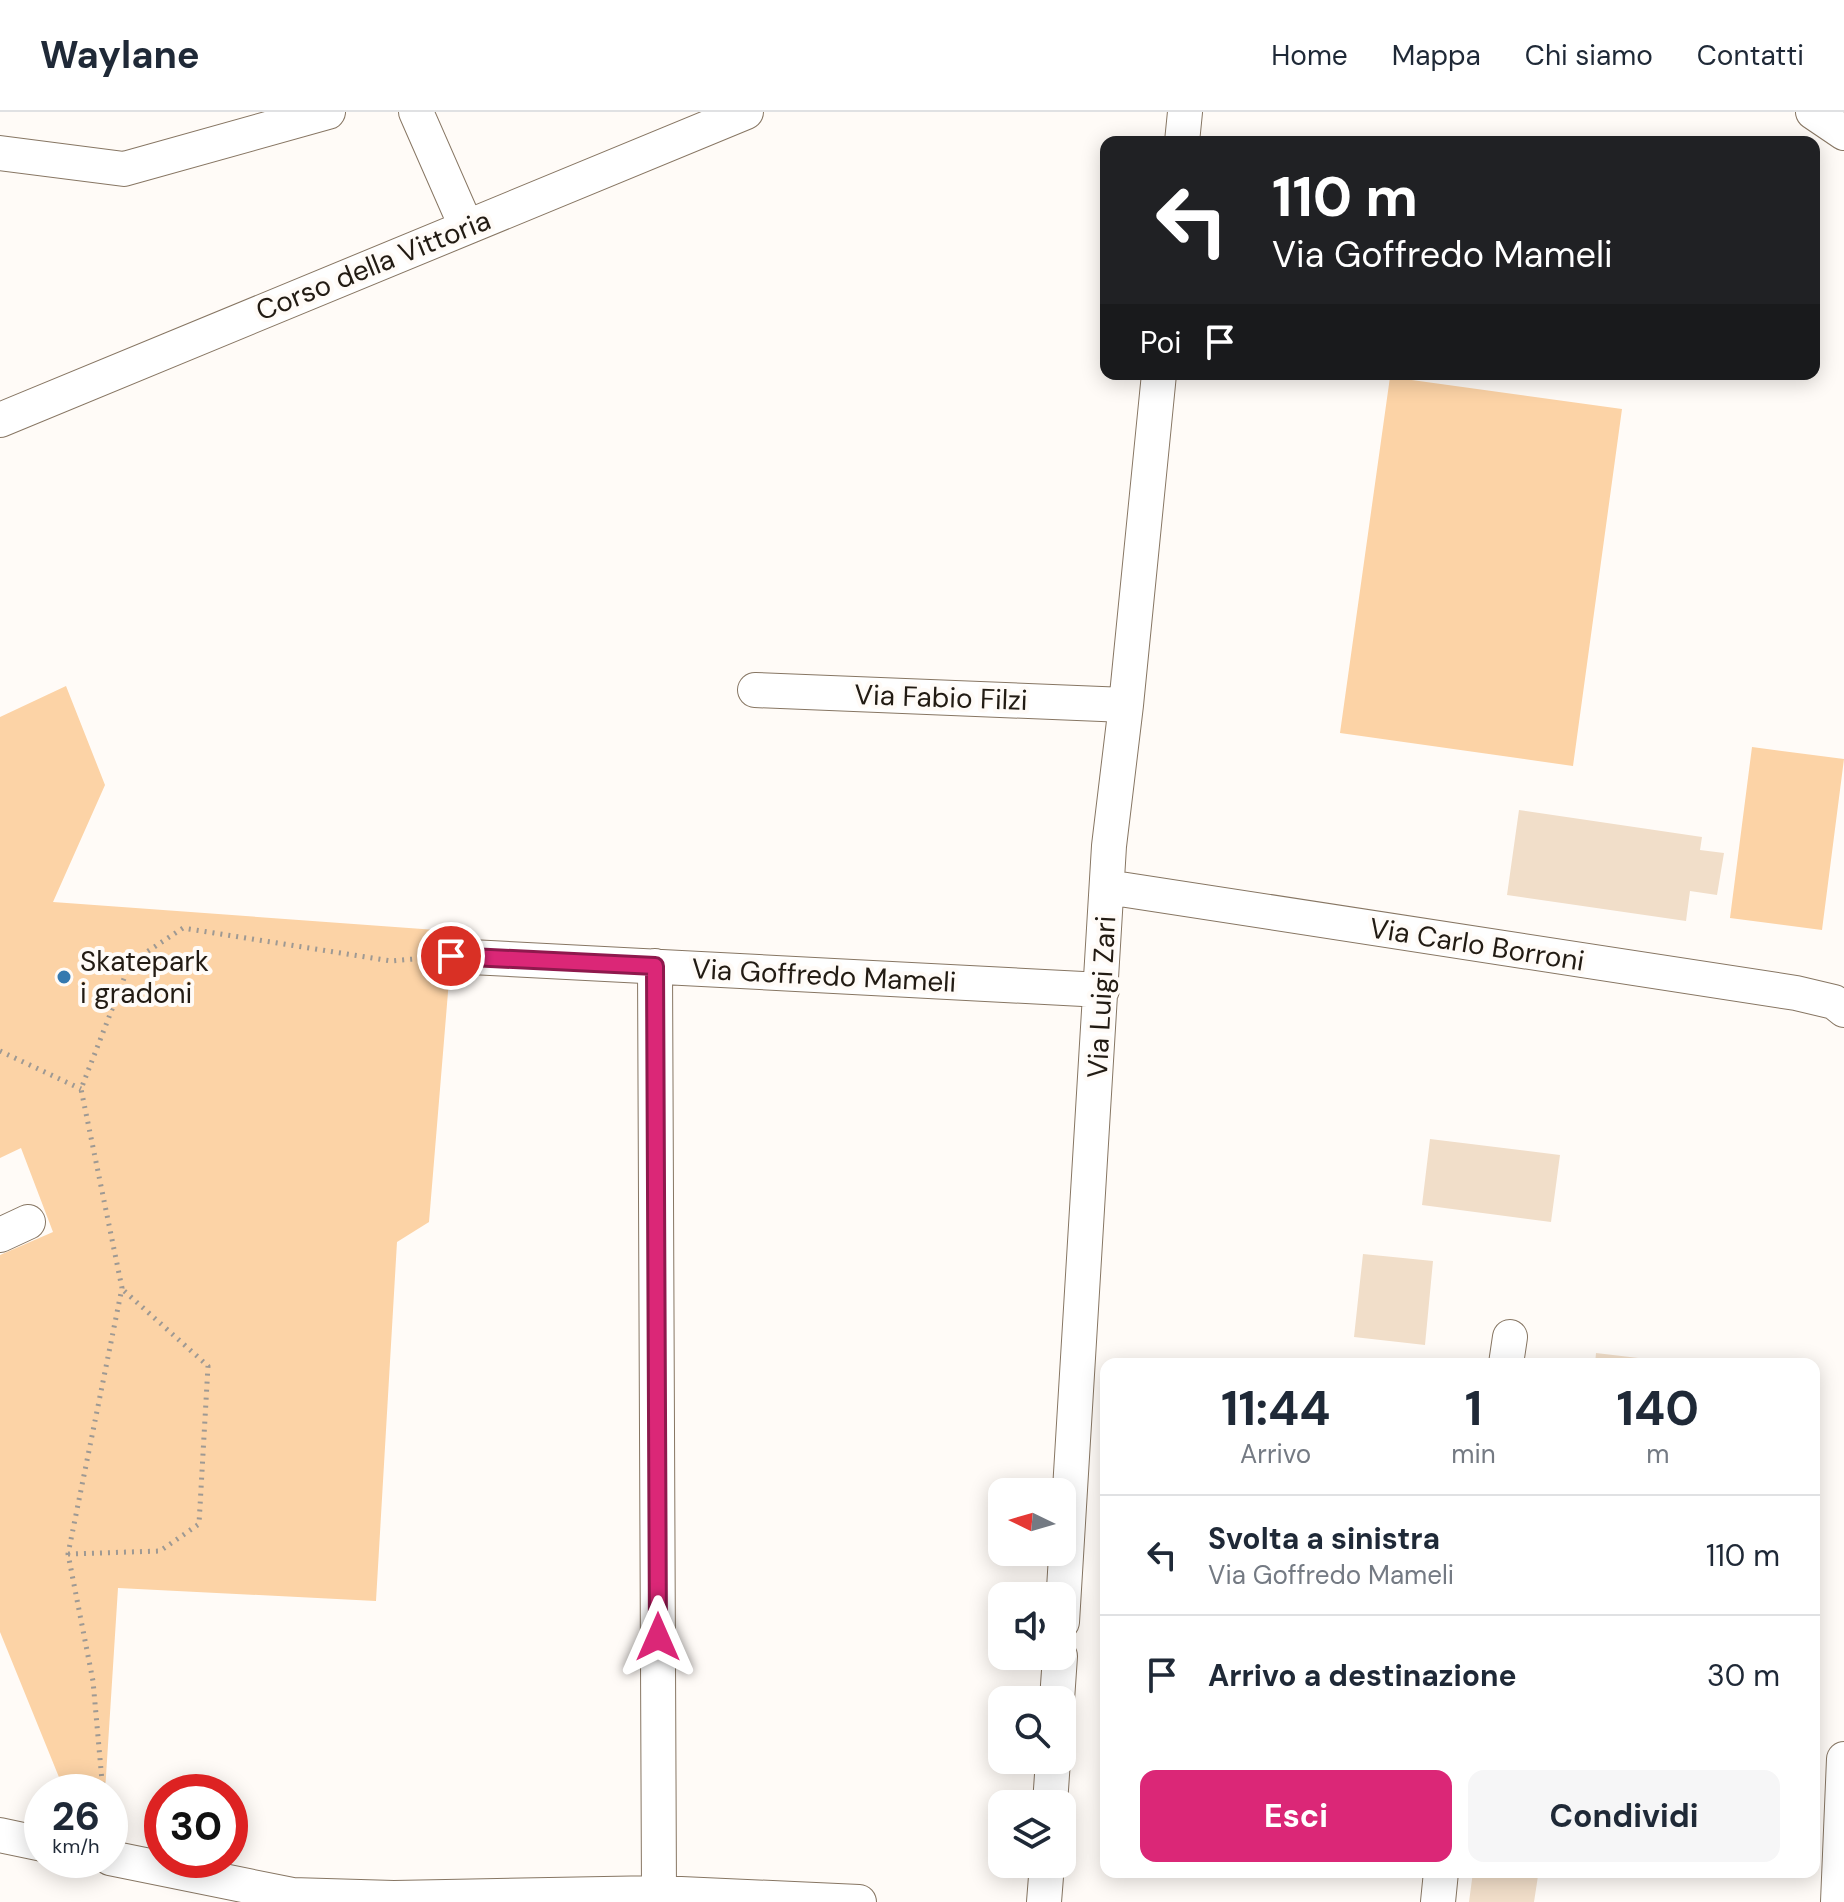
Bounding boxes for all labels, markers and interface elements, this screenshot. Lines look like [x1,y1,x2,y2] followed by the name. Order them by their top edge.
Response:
[40,30,200,80] text: Waylane
[1271,37,1348,74] text: Home
[1392,37,1481,74] text: Mappa
[1525,37,1653,74] text: Chi siamo
[1697,37,1804,74] text: Contatti
[1272,160,1418,233] text: 110 m
[1140,168,1244,272] icon: left
[250,202,496,329] street label: Corso della Vittoria
[1272,231,1613,278] text: Via Goffredo Mameli
[1198,320,1242,364] icon: arrive
[1140,323,1182,362] text: Poi
[854,676,1028,719] street label: Via Fabio Filzi
[1367,909,1587,980] street label: Via Carlo Borroni
[1079,915,1124,1079] street label: Via Luigi Zari
[417,922,485,990] pin
[429,934,473,978] icon: arrive
[80,943,209,1012] place label: Skatepark i gradoni
[691,950,957,1001] street label: Via Goffredo Mameli
[55,968,73,986] marker: Skatepark i gradoni
[1221,1377,1330,1440] text: 11:44
[1465,1377,1482,1440] text: 1
[1617,1377,1699,1440] text: 140
[1240,1437,1311,1471] text: Arrivo
[1451,1437,1496,1471] text: min
[1646,1437,1669,1471] text: m
[988,1478,1076,1566] north arrow
[988,1478,1076,1878] map controls
[1208,1519,1440,1558] text: Svolta a sinistra
[1140,1533,1184,1577] icon: left
[1706,1536,1780,1575] text: 110 m
[1208,1558,1454,1592] text: Via Goffredo Mameli
[988,1582,1076,1670] button: sound
[616,1595,700,1679] position arrow
[1140,1653,1184,1697] icon: arrive
[1208,1656,1517,1695] text: Arrivo a destinazione
[1707,1656,1780,1695] text: 30 m
[988,1686,1076,1774] button: search
[1140,1770,1452,1862] button: Esci
[1468,1770,1780,1862] button: Condividi
[144,1774,248,1878] speed limit sign: 30
[52,1790,100,1842] text: 26
[988,1790,1076,1878] button: layers
[52,1833,100,1859] text: km/h

